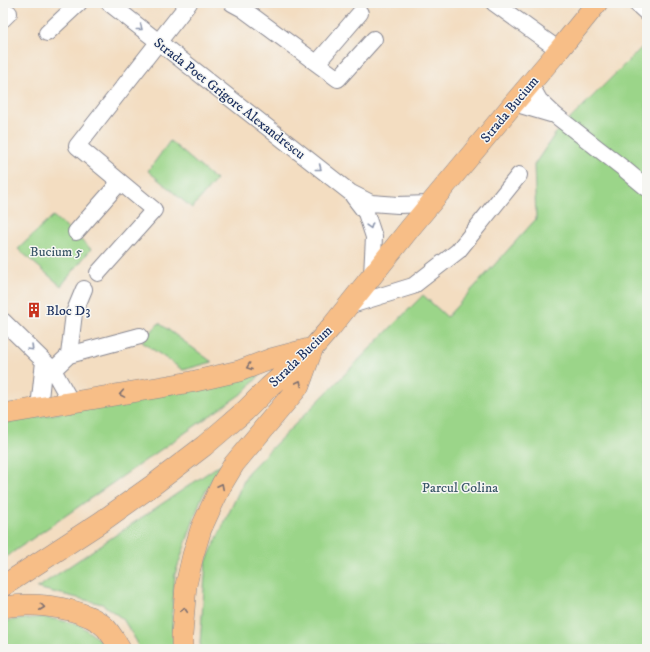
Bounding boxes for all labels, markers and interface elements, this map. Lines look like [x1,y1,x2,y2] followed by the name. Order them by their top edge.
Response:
[135,23,142,30] one-way arrow
[150,34,309,164] street label: Strada Poet Grigore Alexandrescu
[477,72,543,147] street label: Strada Bucium
[315,164,322,171] one-way arrow
[365,222,374,229] one-way arrow
[30,243,82,261] park label: Bucium 5
[25,301,43,319] building icon: Bloc D3
[46,302,90,320] place label: Bloc D3
[265,322,337,391] street label: Strada Bucium
[26,343,34,351] one-way arrow
[246,362,253,371] one-way arrow
[294,380,302,388] one-way arrow
[119,389,125,398] one-way arrow
[422,479,498,497] park label: Parcul Colina
[216,483,223,491] one-way arrow
[39,602,45,611] one-way arrow
[179,607,188,613] one-way arrow

